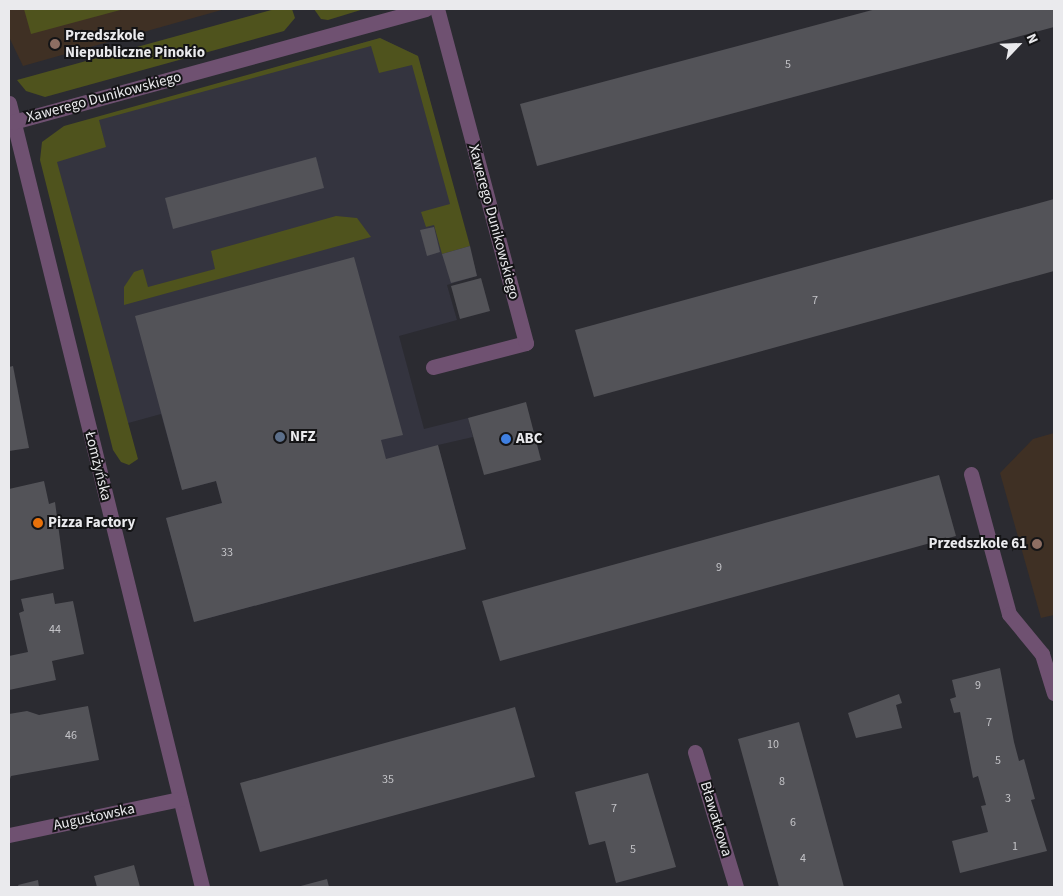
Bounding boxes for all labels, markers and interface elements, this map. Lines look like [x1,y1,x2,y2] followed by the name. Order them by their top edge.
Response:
[993,20,1043,70] north arrow
[65,26,205,61] place label: Przedszkole Niepubliczne Pinokio
[1021,31,1043,47] text: N
[49,38,61,50] marker: Przedszkole Niepubliczne Pinokio
[785,58,791,72] house number: 5
[25,68,183,126] street label: Xawerego Dunikowskiego
[465,143,523,301] street label: Xawerego Dunikowskiego
[812,294,818,308] house number: 7
[290,428,315,446] place label: NFZ
[81,430,115,502] street label: Łomżyńska
[516,430,542,448] place label: ABC
[274,431,286,443] marker: NFZ
[500,433,512,445] marker: ABC
[48,514,135,532] place label: Pizza Factory
[32,517,44,529] marker: Pizza Factory
[929,535,1027,553] place label: Przedszkole 61
[1031,538,1043,550] marker: Przedszkole 61
[221,546,233,560] house number: 33
[716,561,722,575] house number: 9
[49,623,61,637] house number: 44
[975,679,981,693] house number: 9
[986,716,992,730] house number: 7
[65,729,77,743] house number: 46
[767,738,779,752] house number: 10
[995,754,1001,768] house number: 5
[382,773,394,787] house number: 35
[779,775,785,789] house number: 8
[696,779,736,859] street label: Bławatkowa
[1005,792,1011,806] house number: 3
[52,800,136,834] street label: Augustowska
[611,802,617,816] house number: 7
[790,816,796,830] house number: 6
[1012,840,1018,854] house number: 1
[630,843,636,857] house number: 5
[800,852,806,866] house number: 4

